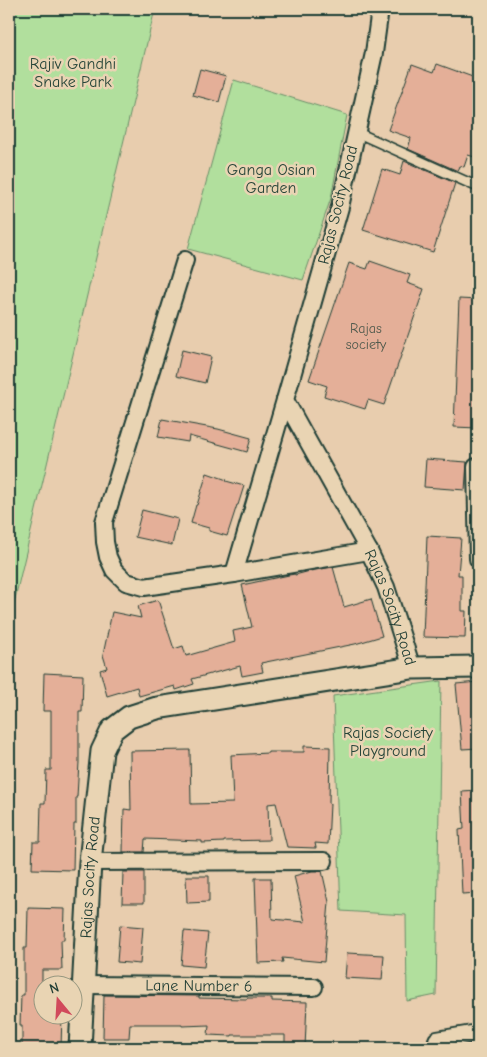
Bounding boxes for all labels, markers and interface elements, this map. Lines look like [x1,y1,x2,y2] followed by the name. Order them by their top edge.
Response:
[30,55,116,91] park label: Rajiv Gandhi Snake Park
[315,144,361,266] street label: Rajas Socity Road
[227,161,315,197] park label: Ganga Osian Garden
[346,320,387,353] house number: Rajas society
[361,547,420,667] street label: Rajas Socity Road
[343,724,434,760] park label: Rajas Society Playground
[77,816,104,939] street label: Rajas Socity Road
[32,974,82,1024] north arrow
[145,977,253,995] street label: Lane Number 6
[47,979,61,998] text: N

